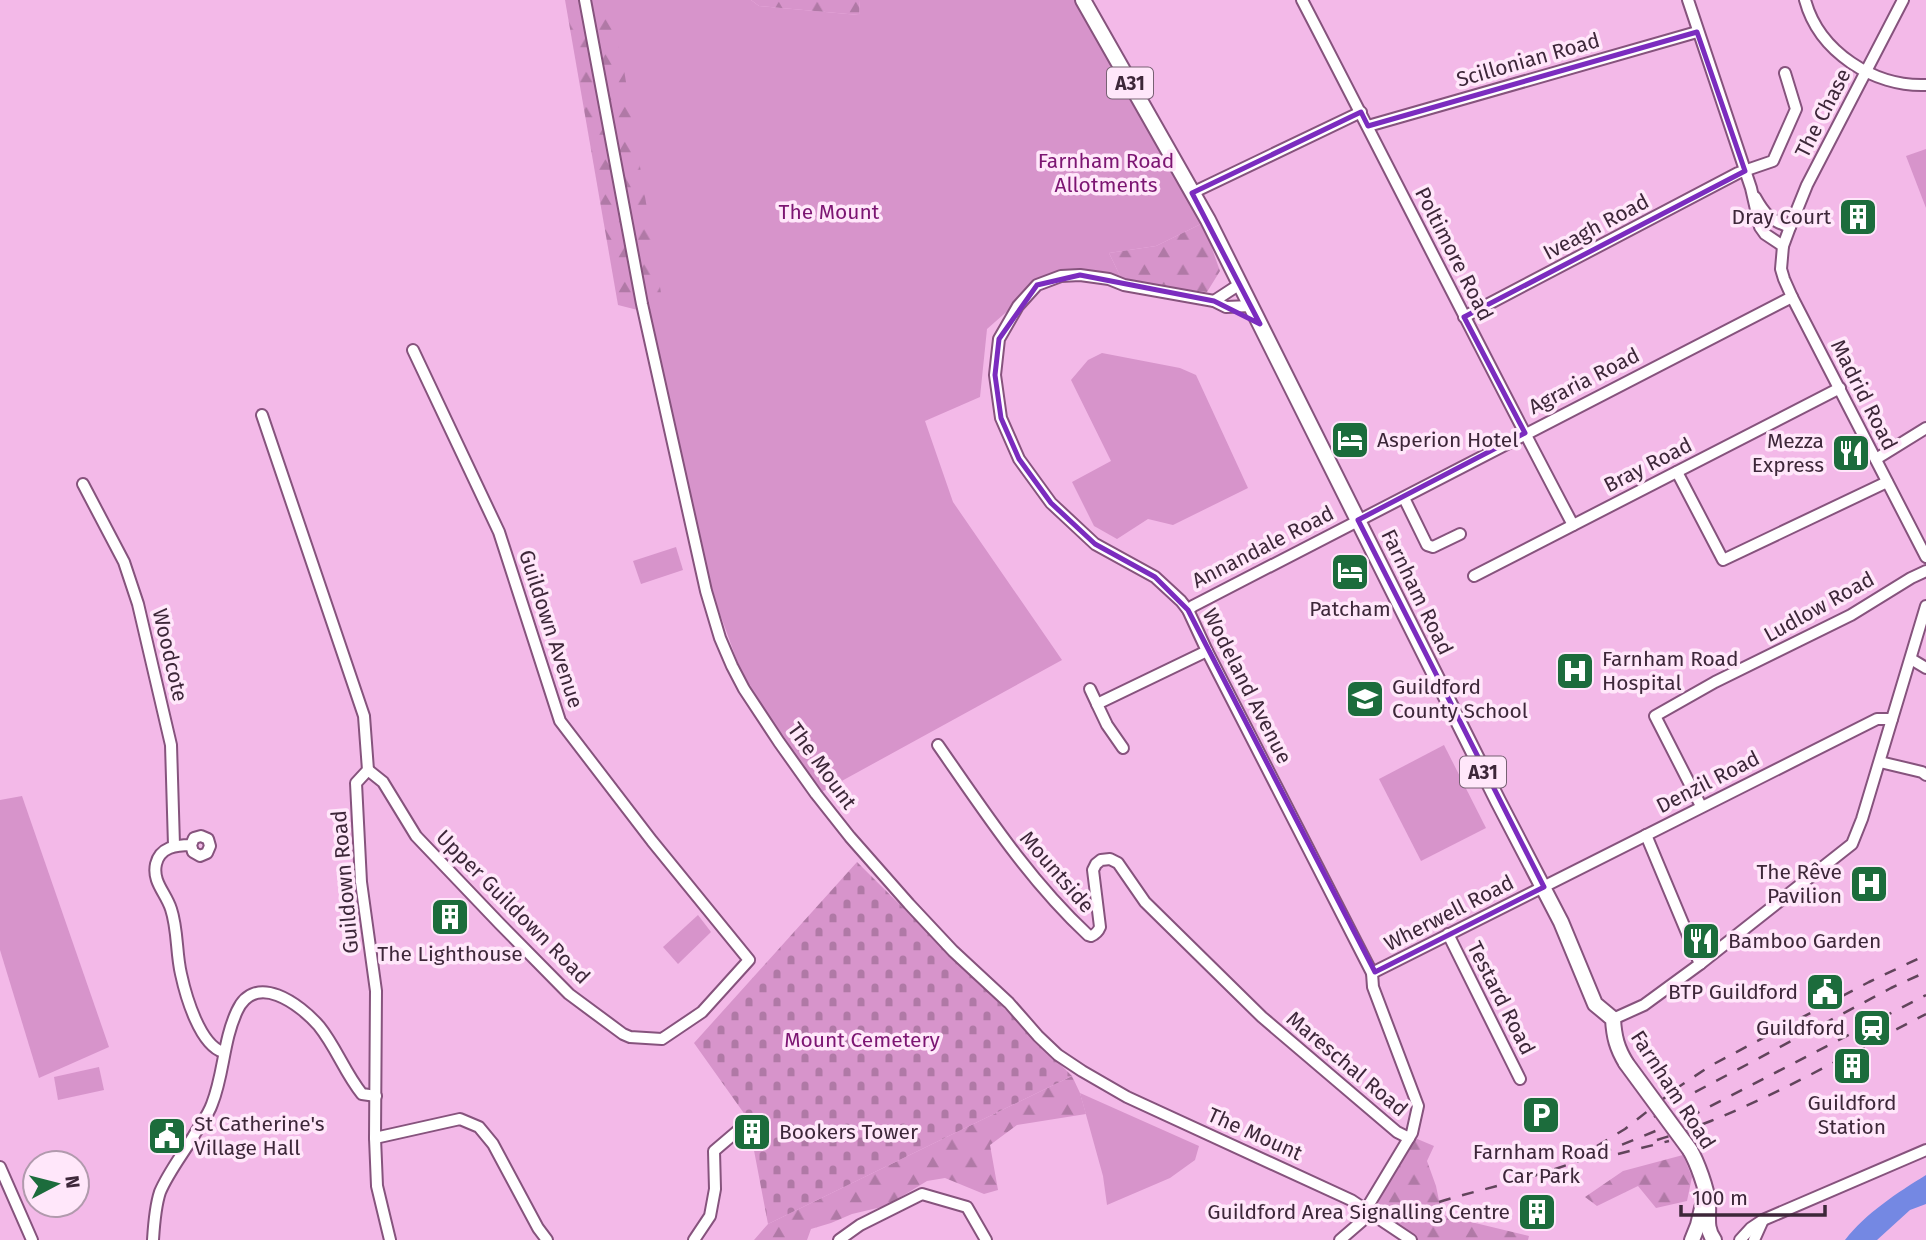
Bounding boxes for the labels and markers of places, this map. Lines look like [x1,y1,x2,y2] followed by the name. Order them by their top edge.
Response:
[1837,196,1879,238] building icon: Dray Court
[1732,204,1831,230] place label: Dray Court
[1329,419,1371,461] hotel icon: Asperion Hotel
[1377,427,1518,453] place label: Asperion Hotel
[1752,428,1824,478] place label: Mezza Express
[1830,432,1872,474] restaurant icon: Mezza Express
[1329,551,1371,593] hotel icon: Patcham
[1309,596,1391,622] place label: Patcham
[1602,646,1739,696] place label: Farnham Road Hospital
[1554,650,1596,692] hospital icon: Farnham Road Hospital
[1392,674,1528,724] place label: Guildford County School
[1344,678,1386,720] school or university icon: Guildford County School
[1756,859,1842,909] place label: The Rêve Pavilion
[1848,863,1890,905] hospital icon: The Rêve Pavilion
[429,896,471,938] building icon: The Lighthouse
[1680,920,1722,962] restaurant icon: Bamboo Garden
[1728,928,1881,954] place label: Bamboo Garden
[377,941,523,967] place label: The Lighthouse
[1804,971,1846,1013] public building icon: BTP Guildford
[1668,979,1798,1005] place label: BTP Guildford
[1851,1007,1893,1049] station icon: Guildford
[1756,1015,1845,1041] place label: Guildford
[1831,1045,1873,1087] building icon: Guildford Station
[1807,1090,1897,1140] place label: Guildford Station
[1520,1094,1562,1136] parking icon: Farnham Road Car Park
[194,1111,325,1161] place label: St Catherine's Village Hall
[731,1111,773,1153] building icon: Bookers Tower
[146,1115,188,1157] public building icon: St Catherine's Village Hall
[779,1119,918,1145] place label: Bookers Tower
[1473,1139,1609,1189] place label: Farnham Road Car Park
[1516,1191,1558,1233] building icon: Guildford Area Signalling Centre
[1207,1199,1510,1225] place label: Guildford Area Signalling Centre

